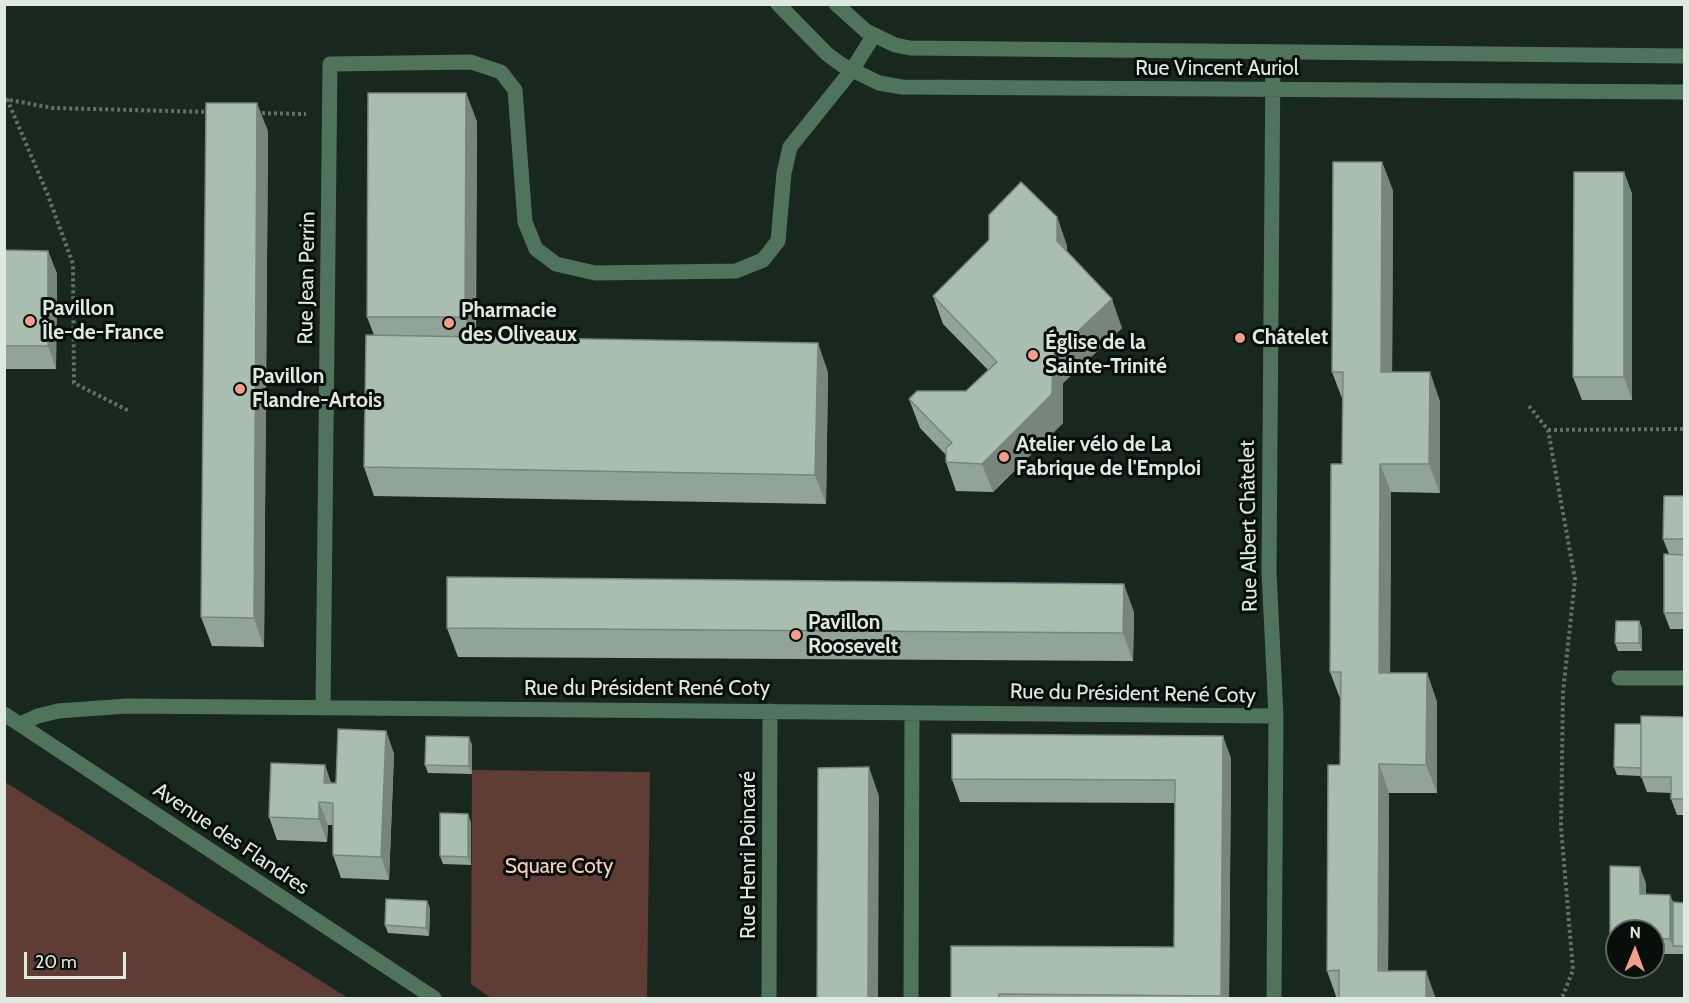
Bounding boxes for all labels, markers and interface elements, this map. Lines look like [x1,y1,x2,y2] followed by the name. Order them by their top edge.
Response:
[1135,56,1299,82] street label: Rue Vincent Auriol
[293,211,321,345] street label: Rue Jean Perrin
[42,296,164,346] place label: Pavillon Île-de-France
[461,298,577,348] place label: Pharmacie des Oliveaux
[23,314,37,328] marker: Pavillon Île-de-France
[442,316,456,330] marker: Pharmacie des Oliveaux
[1252,325,1328,351] place label: Châtelet
[1045,330,1167,380] place label: Église de la Sainte-Trinité
[1233,331,1247,345] marker: Châtelet
[1026,348,1040,362] marker: Église de la Sainte-Trinité
[252,364,382,414] place label: Pavillon Flandre-Artois
[233,382,247,396] marker: Pavillon Flandre-Artois
[1016,432,1201,482] place label: Atelier vélo de La Fabrique de l'Emploi
[1235,440,1263,612] street label: Rue Albert Châtelet
[997,450,1011,464] marker: Atelier vélo de La Fabrique de l'Emploi
[808,610,898,660] place label: Pavillon Roosevelt
[789,628,803,642] marker: Pavillon Roosevelt
[524,676,770,702] street label: Rue du Président René Coty
[1010,679,1256,709] street label: Rue du Président René Coty
[736,771,762,939] street label: Rue Henri Poincaré
[148,778,314,900] street label: Avenue des Flandres
[505,854,613,880] park label: Square Coty
[1605,919,1665,979] north arrow
[1629,923,1641,942] text: N
[27,940,129,978] scale bar
[35,951,77,973] text: 20 m

